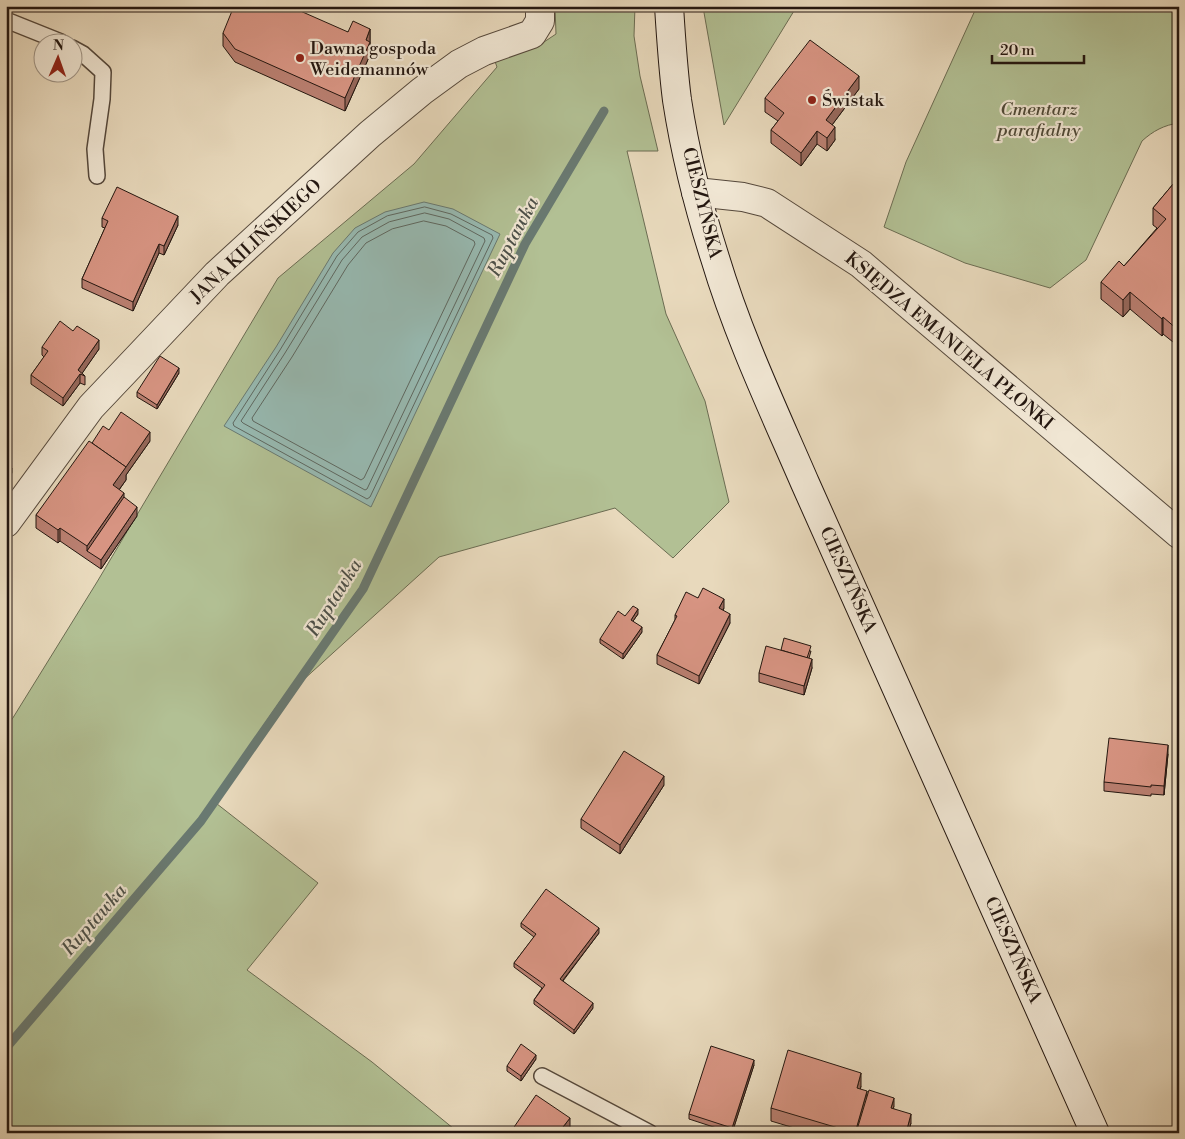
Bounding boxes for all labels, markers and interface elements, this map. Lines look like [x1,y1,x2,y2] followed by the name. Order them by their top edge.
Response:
[32,32,82,82] north arrow
[992,32,1085,64] scale bar
[53,37,64,55] text: N
[309,37,437,81] place label: Dawna gospoda Weidemannów
[1000,41,1035,60] text: 20 m
[294,52,306,64] marker: Dawna gospoda Weidemannów
[822,89,885,112] place label: Świstak
[806,94,818,106] marker: Świstak
[994,98,1081,142] park label: Cmentarz parafialny
[677,145,727,262] street label: CIESZYŃSKA
[185,174,327,309] street label: JANA KILIŃSKIEGO
[482,193,544,282] water label: Ruptawka
[840,247,1058,435] street label: KSIĘDZA EMANUELA PŁONKI
[814,523,882,637] street label: CIESZYŃSKA
[300,554,367,642] water label: Ruptawka
[56,879,132,961] water label: Ruptawka
[979,893,1047,1007] street label: CIESZYŃSKA

